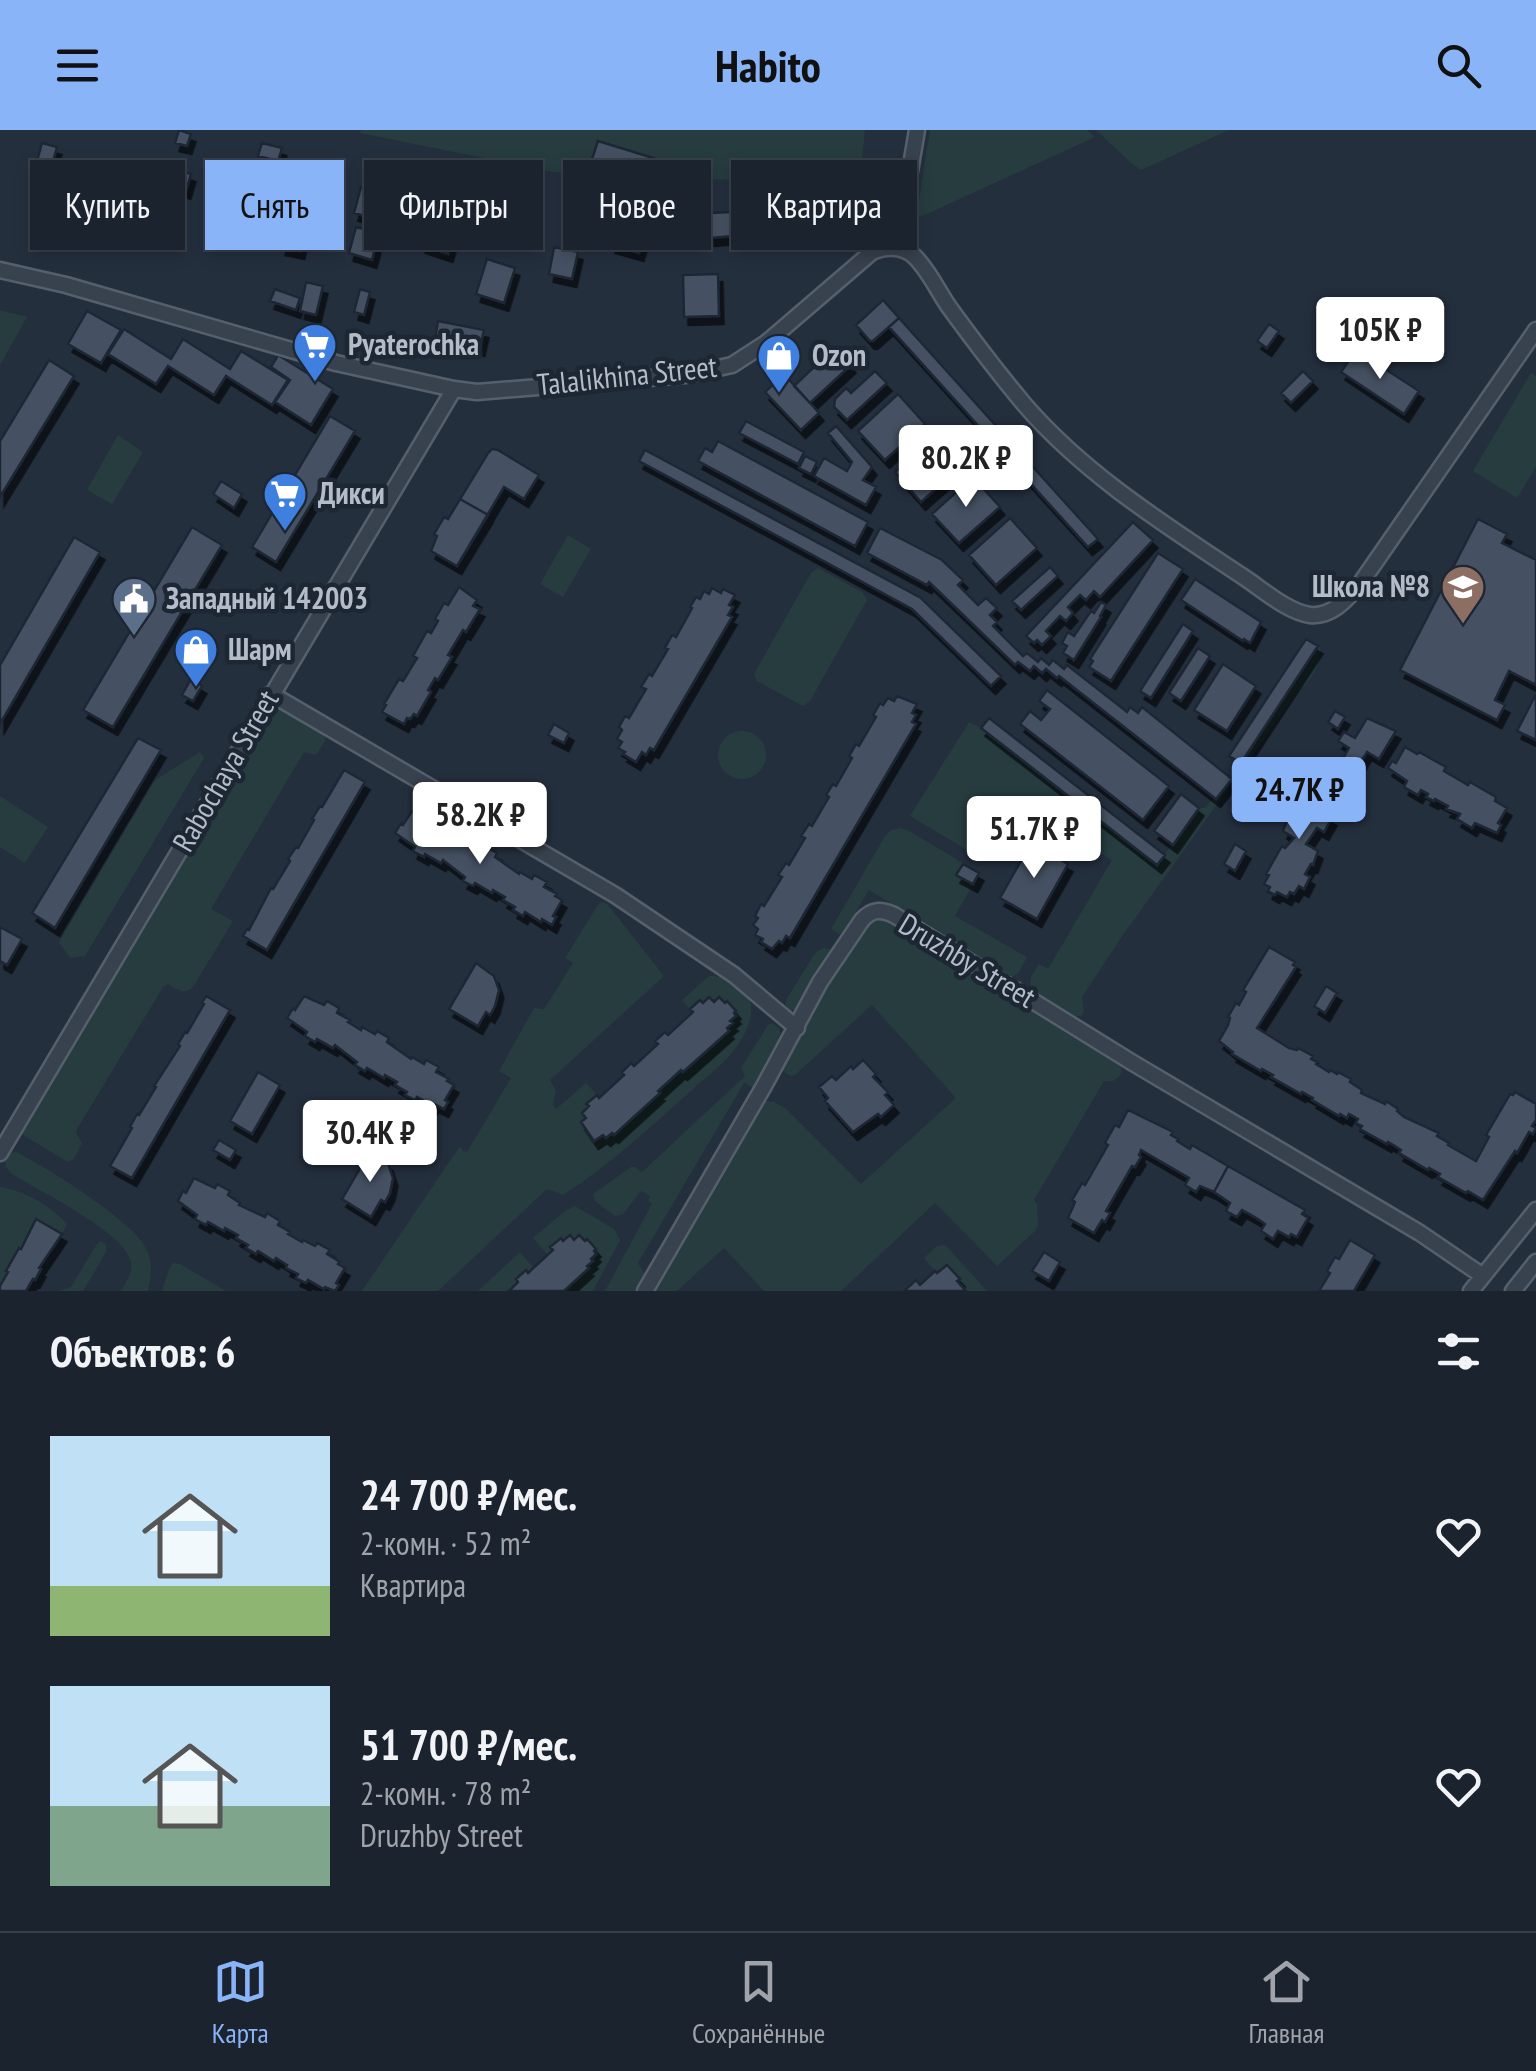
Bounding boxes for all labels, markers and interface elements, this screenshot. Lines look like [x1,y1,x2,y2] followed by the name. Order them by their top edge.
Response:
[715,36,821,94] text: Habito
[50,38,105,93] icon: menu
[1431,38,1486,93] icon: search
[30,160,185,250] chip: Купить
[205,160,344,250] chip: Снять
[364,160,543,250] chip: Фильтры
[563,160,711,250] chip: Новое
[731,160,917,250] chip: Квартира
[1299,297,1461,382] pin: 105K ₽
[1338,308,1422,350] text: 105K ₽
[292,322,338,383] supermarket icon: Pyaterochka
[348,324,479,363] place label: Pyaterochka
[756,333,802,394] shop icon: Ozon
[812,335,866,374] place label: Ozon
[535,346,719,403] street label: Talalikhina Street
[874,425,1058,510] pin: 80.2K ₽
[921,436,1011,478] text: 80.2K ₽
[262,471,308,532] supermarket icon: Дикси
[318,473,385,512] place label: Дикси
[1440,564,1486,625] school or university icon: Школа №8
[1312,566,1430,605] place label: Школа №8
[111,576,157,637] public building icon: Западный 142003
[166,578,368,617] place label: Западный 142003
[173,627,219,688] shop icon: Шарм
[228,629,292,668] place label: Шарм
[163,682,287,858] street label: Rabochaya Street
[1207,757,1391,842] pin: 24.7K ₽
[1254,768,1344,810] text: 24.7K ₽
[388,782,572,867] pin: 58.2K ₽
[435,793,525,835] text: 58.2K ₽
[942,796,1126,881] pin: 51.7K ₽
[989,807,1079,849] text: 51.7K ₽
[892,904,1044,1016] street label: Druzhby Street
[278,1100,462,1185] pin: 30.4K ₽
[325,1111,415,1153] text: 30.4K ₽
[50,1324,236,1379] text: Объектов: 6
[1431,1324,1486,1379] icon: filters
[360,1467,577,1522] text: 24 700 ₽/мес.
[130,1476,250,1596] icon: home
[1431,1509,1486,1564] icon: heart
[360,1522,531,1564] text: 2-комн. · 52 m²
[360,1564,466,1606] text: Квартира
[360,1717,577,1772] text: 51 700 ₽/мес.
[130,1726,250,1846] icon: home
[1431,1759,1486,1814] icon: heart
[360,1772,531,1814] text: 2-комн. · 78 m²
[360,1814,523,1856] text: Druzhby Street
[212,1954,269,2051] tab: Карта
[692,1954,825,2051] tab: Сохранённые
[1249,1954,1324,2051] tab: Главная

